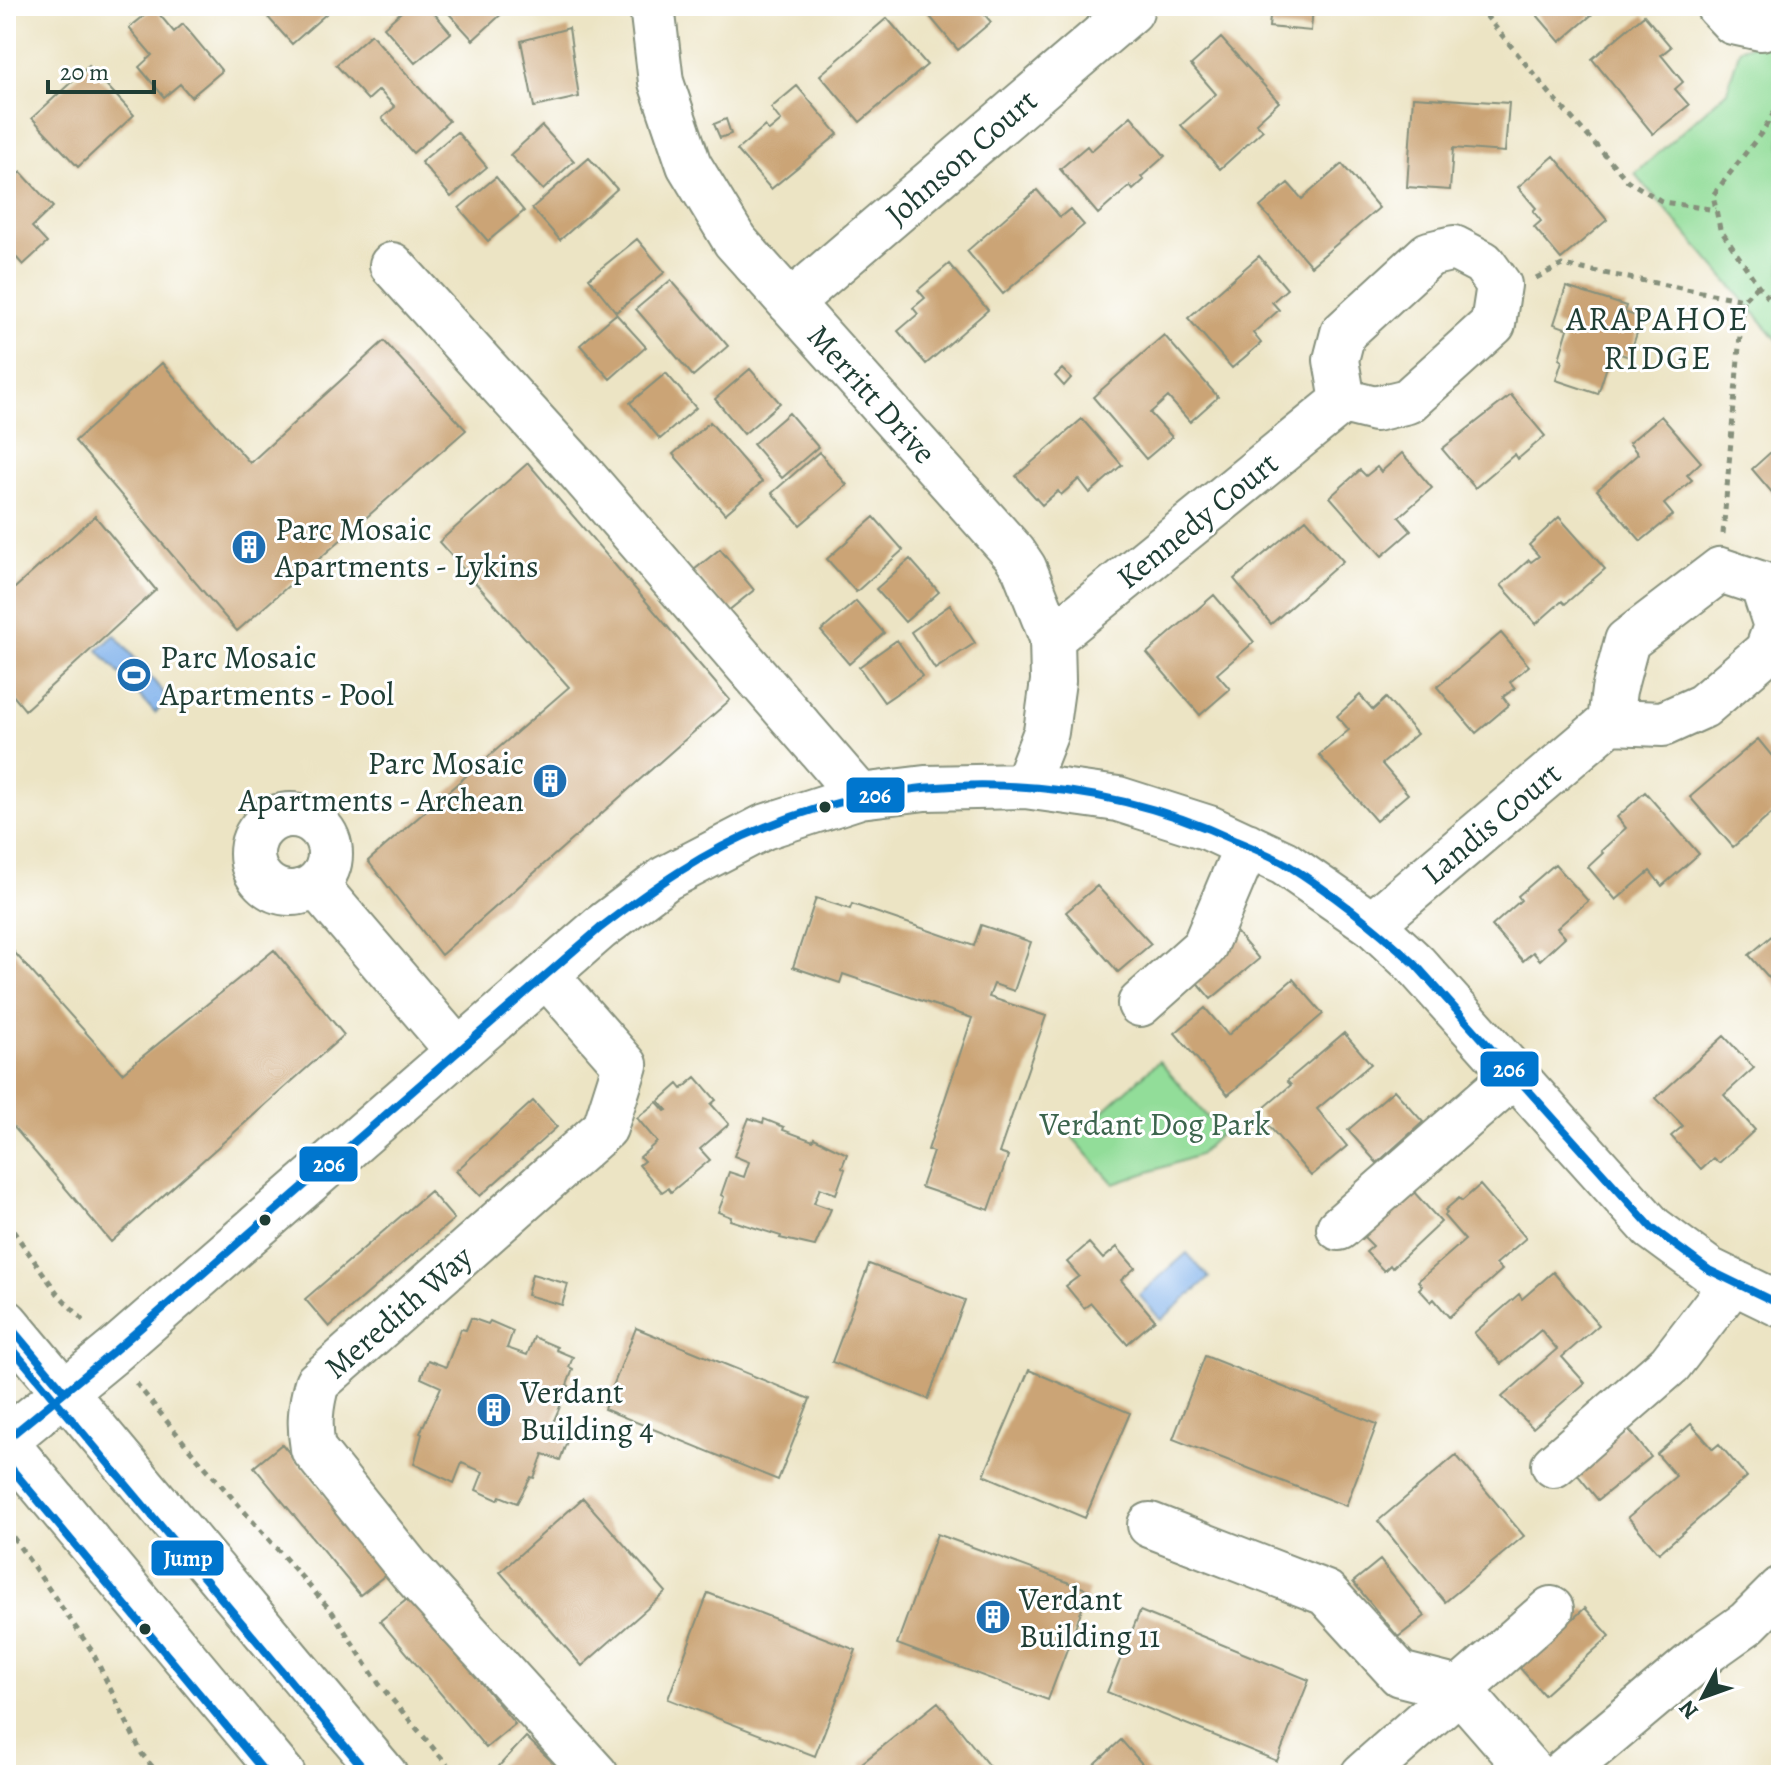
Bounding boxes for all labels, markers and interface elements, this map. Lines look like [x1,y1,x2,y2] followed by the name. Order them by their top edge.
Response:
[48,44,154,94] scale bar
[60,56,109,88] text: 20 m
[876,79,1046,235] street label: Johnson Court
[1565,295,1750,381] district label: ARAPAHOE RIDGE
[798,315,946,473] street label: Merritt Drive
[1107,441,1287,599] street label: Kennedy Court
[274,507,539,588] place label: Parc Mosaic Apartments - Lykins
[230,528,268,566] building icon: Parc Mosaic Apartments - Lykins
[159,635,394,716] place label: Parc Mosaic Apartments - Pool
[115,656,153,694] sports icon: Parc Mosaic Apartments - Pool
[237,741,524,822] place label: Parc Mosaic Apartments - Archean
[1412,752,1570,894] street label: Landis Court
[531,762,569,800] building icon: Parc Mosaic Apartments - Archean
[845,776,906,814] line badge: 206
[859,781,891,811] text: 206
[817,799,833,815] unlabelled marker
[1479,1050,1540,1088] line badge: 206
[1493,1055,1525,1085] text: 206
[1039,1102,1270,1146] park label: Verdant Dog Park
[298,1145,359,1183] line badge: 206
[313,1150,345,1180] text: 206
[257,1212,273,1228] unlabelled marker
[314,1235,482,1389] street label: Meredith Way
[519,1370,654,1451] place label: Verdant Building 4
[475,1391,513,1429] building icon: Verdant Building 4
[150,1539,225,1577] line badge: Jump
[163,1544,213,1574] text: Jump
[1018,1577,1160,1658] place label: Verdant Building 11
[974,1598,1012,1636] building icon: Verdant Building 11
[137,1621,153,1637] unlabelled marker
[1663,1657,1743,1737] north arrow
[1672,1694,1705,1725] text: N

